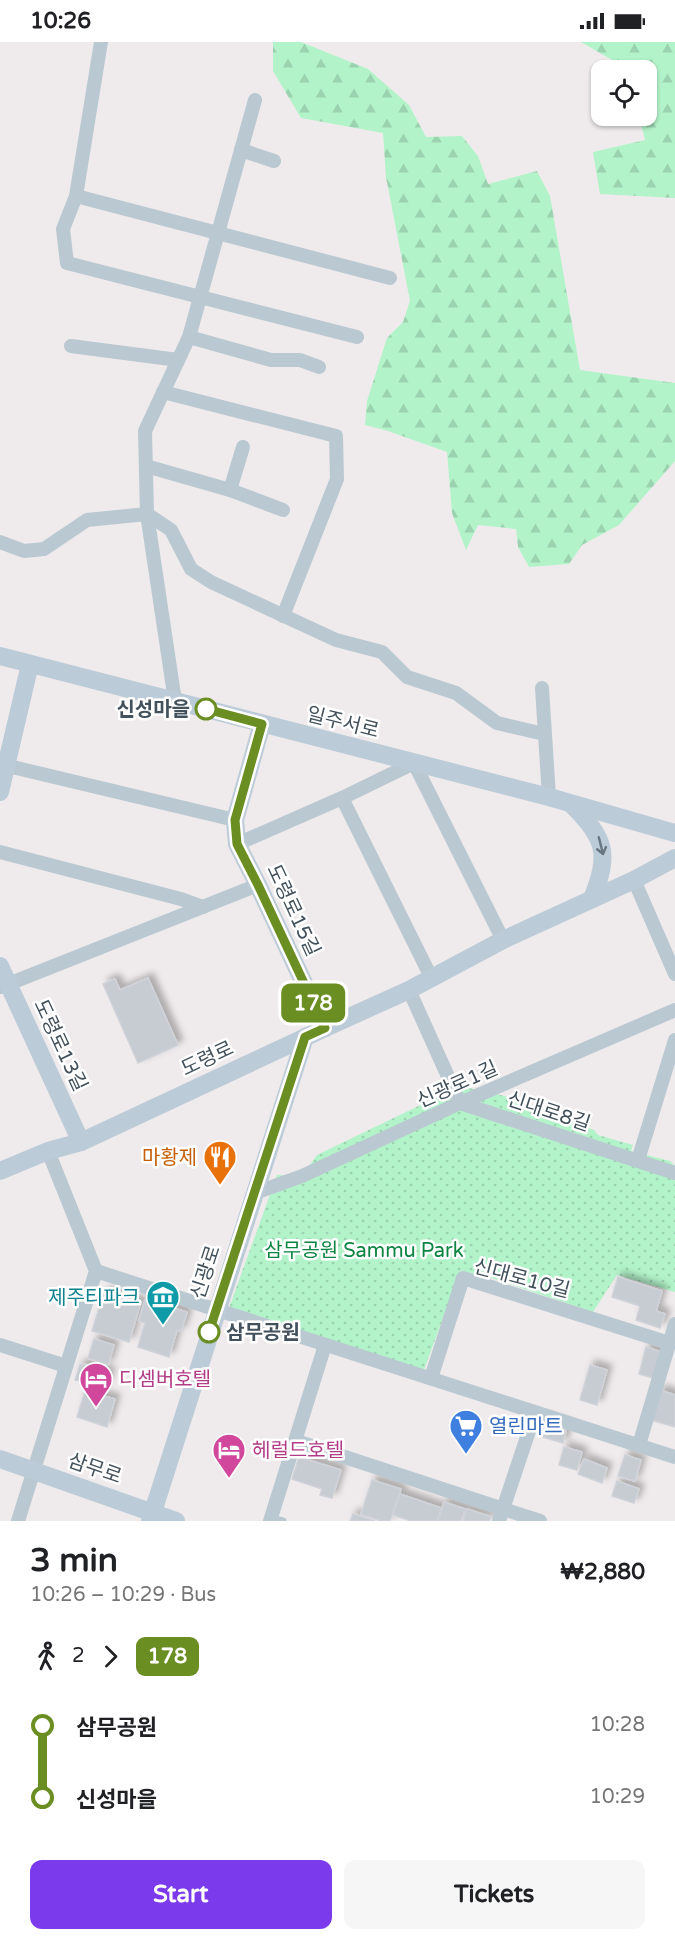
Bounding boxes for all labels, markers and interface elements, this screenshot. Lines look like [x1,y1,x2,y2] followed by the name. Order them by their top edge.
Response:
[30,8,91,34] text: 10:26
[591,60,657,126] map controls
[591,60,657,126] button: locate
[116,698,190,722] place label: 신성마을
[195,698,217,720] marker: 신성마을
[304,702,381,744] street label: 일주서로
[595,837,607,856] one-way arrow
[261,861,325,960] street label: 도령로15길
[278,984,348,1022] line badge: 178
[293,991,333,1016] text: 178
[28,996,92,1095] street label: 도령로13길
[177,1036,238,1081] street label: 도령로
[413,1056,502,1113] street label: 신광로1길
[504,1087,593,1137] street label: 신대로8길
[202,1139,238,1186] restaurant icon: 마황제
[142,1146,197,1170] place label: 마황제
[264,1239,464,1263] park label: 삼무공원 Sammu Park
[186,1242,226,1302] street label: 신광로
[471,1255,573,1303] street label: 신대로10길
[145,1279,181,1326] museum icon: 제주티파크
[48,1286,140,1310] place label: 제주티파크
[198,1321,220,1343] marker: 삼무공원
[226,1321,300,1345] place label: 삼무공원
[78,1361,114,1408] hotel icon: 디셈버호텔
[119,1368,211,1392] place label: 디셈버호텔
[448,1408,484,1455] supermarket icon: 열린마트
[489,1415,563,1439] place label: 열린마트
[211,1432,247,1479] hotel icon: 헤럴드호텔
[252,1439,344,1463] place label: 헤럴드호텔
[65,1449,125,1489] street label: 삼무로
[30,1541,118,1580] text: 3 min
[560,1559,645,1585] text: ₩2,880
[30,1583,216,1607] text: 10:26 – 10:29 · Bus
[30,1640,63,1673] icon: walk
[94,1640,127,1673] icon: forward
[72,1644,85,1668] text: 2
[148,1644,187,1669] text: 178
[590,1713,645,1737] text: 10:28
[76,1715,157,1741] text: 삼무공원
[590,1785,645,1809] text: 10:29
[76,1787,157,1813] text: 신성마을
[30,1860,332,1929] button: Start
[344,1860,645,1929] button: Tickets

